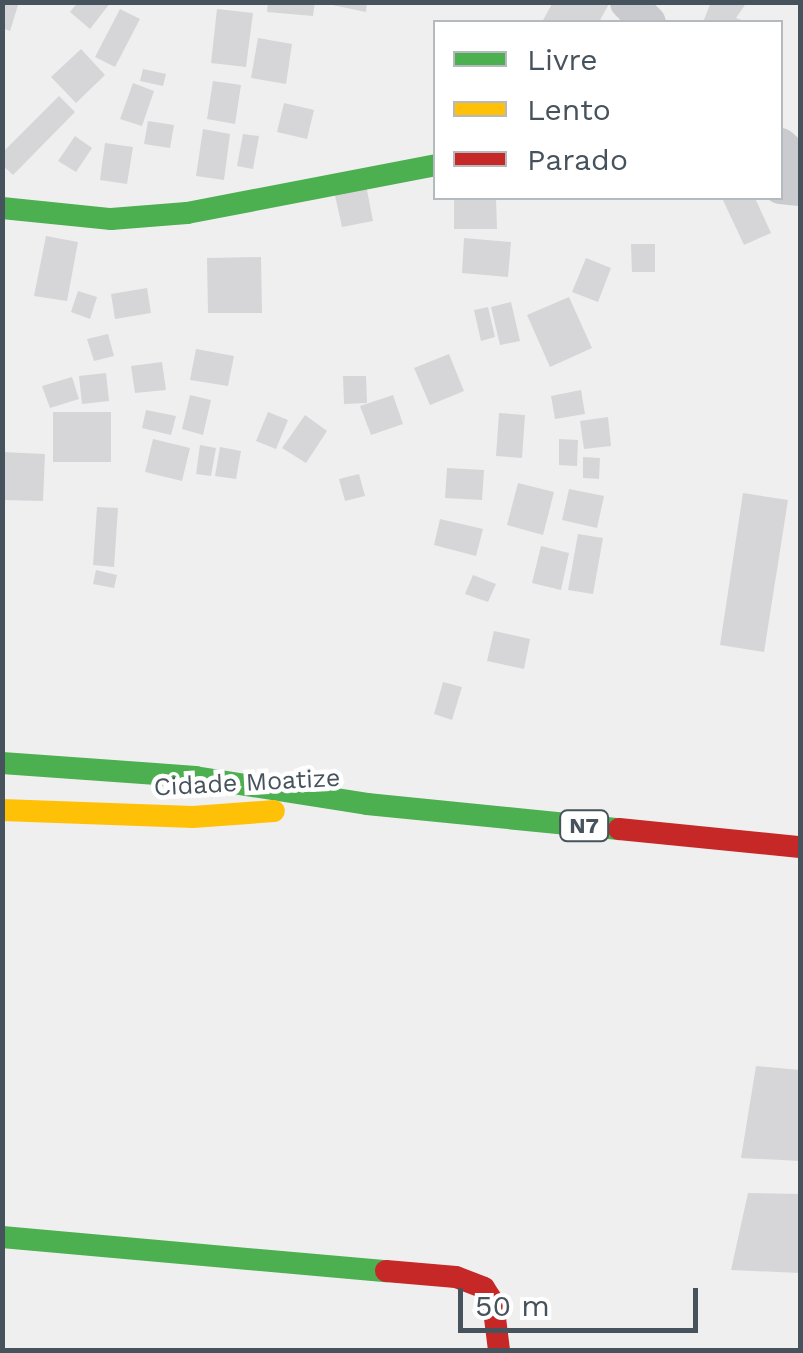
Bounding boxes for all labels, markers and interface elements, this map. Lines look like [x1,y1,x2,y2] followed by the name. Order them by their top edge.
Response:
[433,20,783,200] legend
[527,42,598,77] text: Livre
[527,92,611,127] text: Lento
[527,142,628,177] text: Parado
[153,763,341,803] street label: Cidade Moatize
[559,809,609,843] road number: N7
[463,1268,703,1330] scale bar
[475,1288,550,1323] text: 50 m

